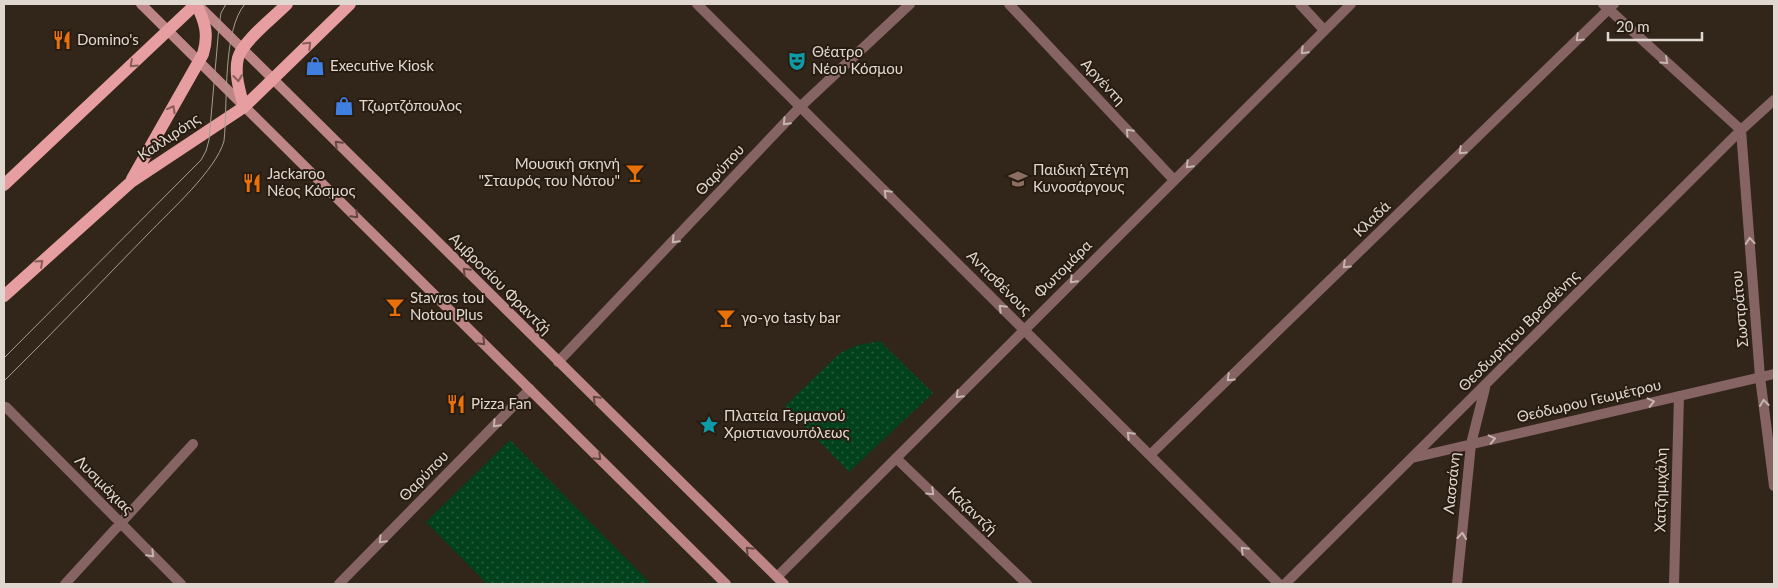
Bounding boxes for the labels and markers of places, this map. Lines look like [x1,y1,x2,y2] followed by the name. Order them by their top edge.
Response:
[51,29,73,51] restaurant icon: Domino's
[77,30,139,48] place label: Domino's
[812,42,903,77] place label: Θέατρο Νέου Κόσμου
[786,50,808,72] theatre icon: Θέατρο Νέου Κόσμου
[304,55,326,77] shop icon: Executive Kiosk
[330,56,434,74] place label: Executive Kiosk
[333,95,355,117] shop icon: Τζωρτζόπουλος
[359,96,462,114] place label: Τζωρτζόπουλος
[478,154,620,189] place label: Μουσική σκηνή "Σταυρός του Νότου"
[1033,160,1129,195] place label: Παιδική Στέγη Κυνοσάργους
[624,162,646,184] bar icon: Μουσική σκηνή "Σταυρός του Νότου"
[267,164,355,199] place label: Jackaroo Νέος Κόσμος
[1007,168,1029,190] school or university icon: Παιδική Στέγη Κυνοσάργους
[241,172,263,194] restaurant icon: Jackaroo Νέος Κόσμος
[410,288,484,323] place label: Stavros tou Notou Plus
[384,296,406,318] bar icon: Stavros tou Notou Plus
[715,307,737,329] bar icon: γο-γο tasty bar
[741,308,841,326] place label: γο-γο tasty bar
[445,393,467,415] restaurant icon: Pizza Fan
[471,394,532,412] place label: Pizza Fan
[724,406,849,441] place label: Πλατεία Γερμανού Χριστιανουπόλεως
[698,414,720,436] place icon: Πλατεία Γερμανού Χριστιανουπόλεως

